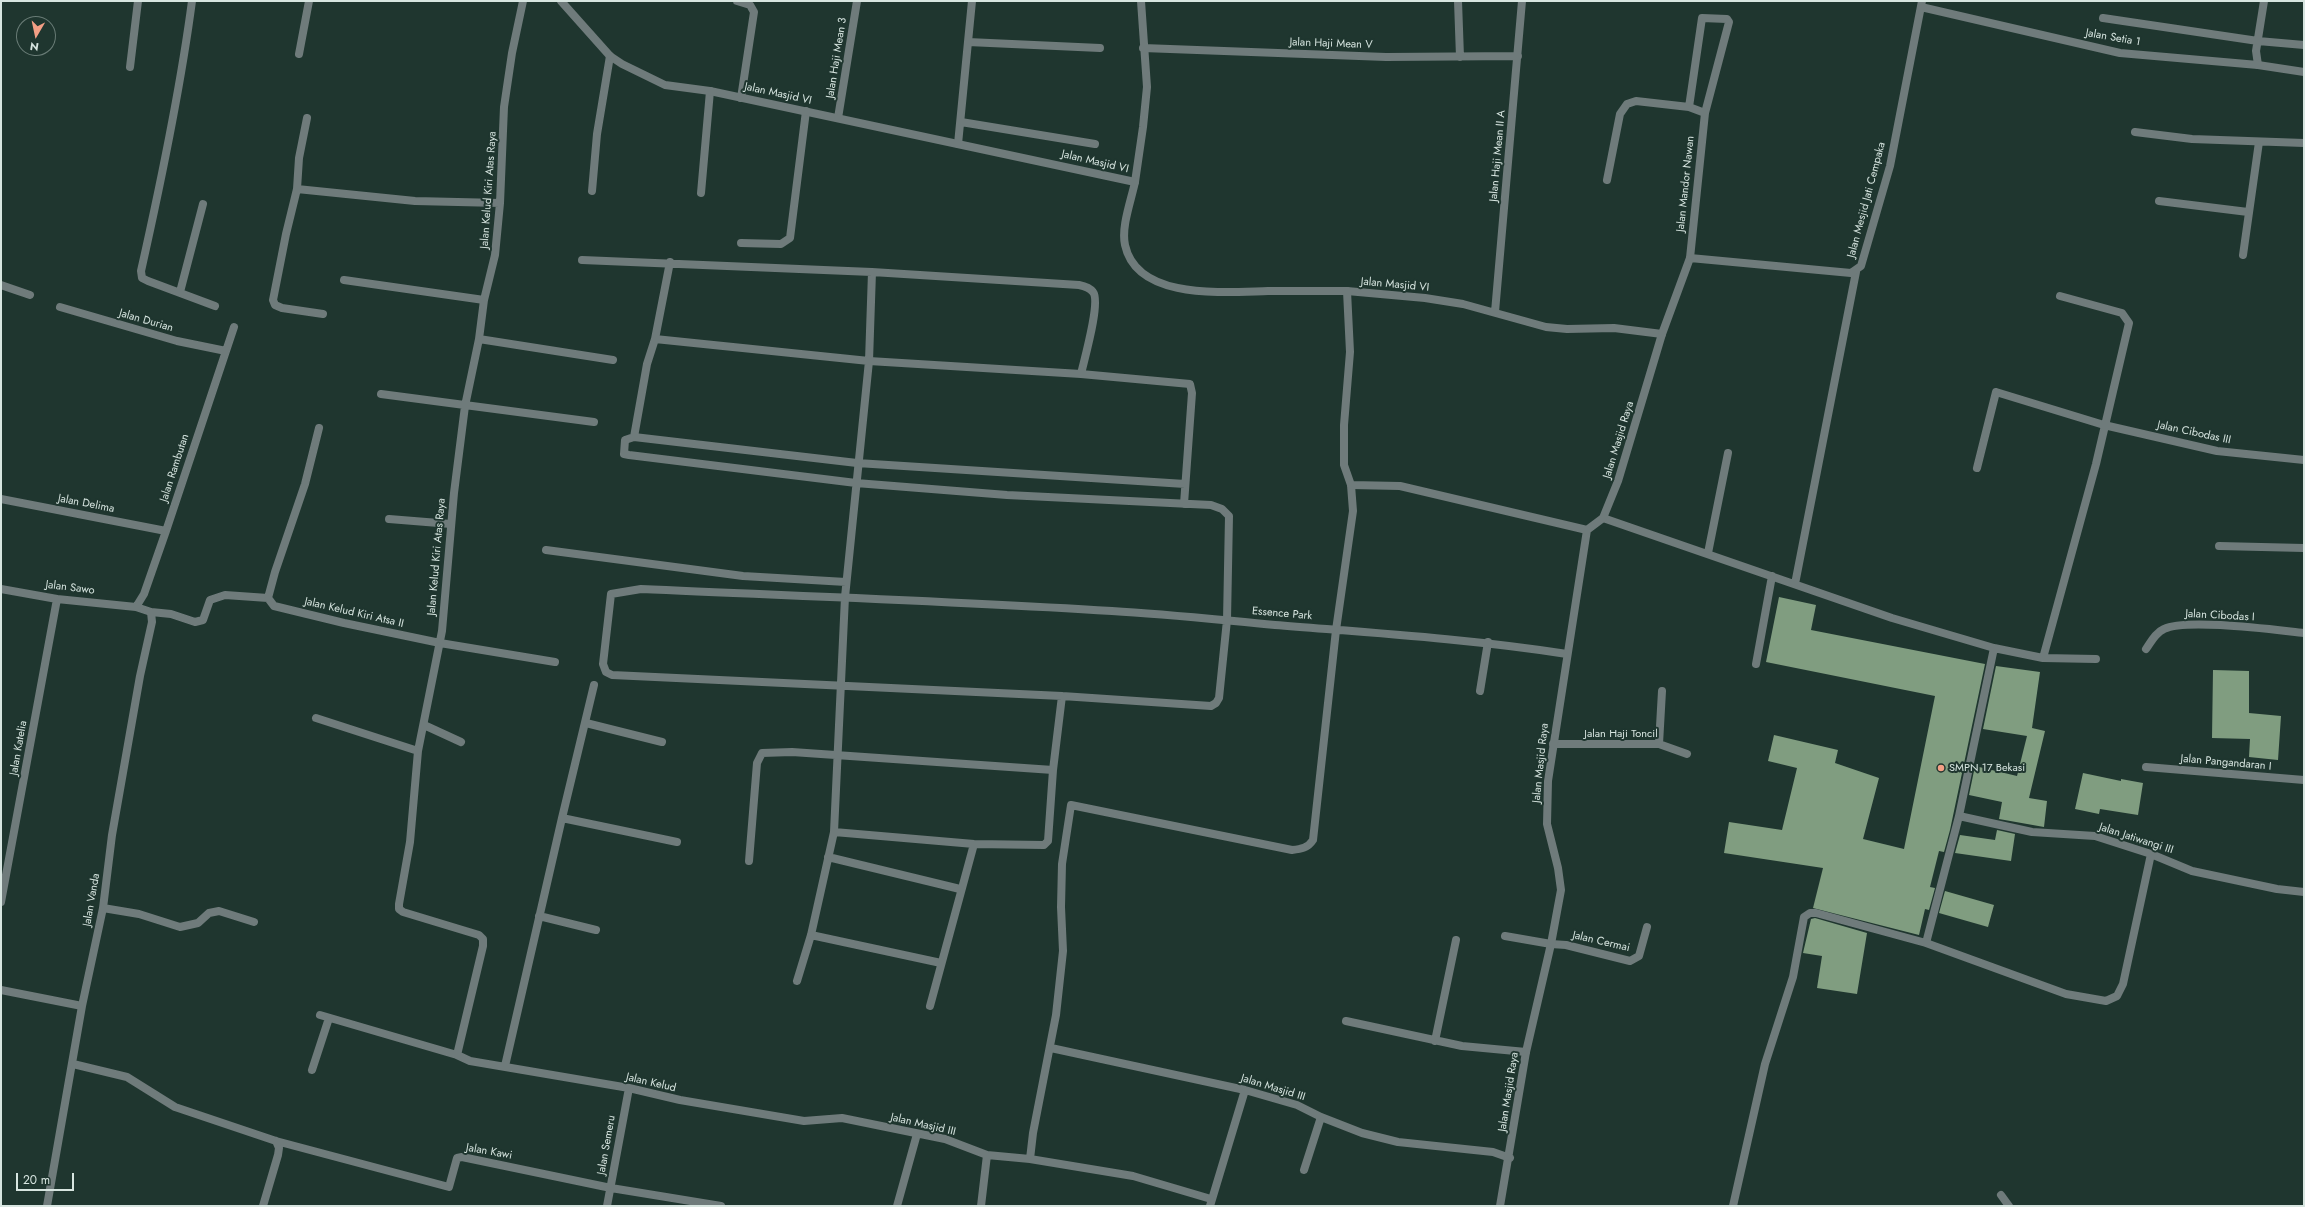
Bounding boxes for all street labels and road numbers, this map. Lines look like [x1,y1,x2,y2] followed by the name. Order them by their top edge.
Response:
[824,17,850,99] street label: Jalan Haji Mean 3
[2084,27,2142,49] street label: Jalan Setia 1
[1289,36,1373,52] street label: Jalan Haji Mean V
[743,80,813,108] street label: Jalan Masjid VI
[1487,110,1509,202] street label: Jalan Haji Mean II A
[478,131,500,249] street label: Jalan Kelud Kiri Atas Raya
[1674,135,1698,233] street label: Jalan Mandor Nawan
[1845,141,1889,259] street label: Jalan Mesjid Jati Cempaka
[1060,148,1130,176] street label: Jalan Masjid VI
[1360,275,1430,295] street label: Jalan Masjid VI
[117,307,175,335] street label: Jalan Durian
[1601,400,1637,480] street label: Jalan Masjid Raya
[2156,419,2232,447] street label: Jalan Cibodas III
[158,432,192,504] street label: Jalan Rambutan
[57,492,115,516] street label: Jalan Delima
[425,498,449,616] street label: Jalan Kelud Kiri Atas Raya
[45,578,95,598] street label: Jalan Sawo
[303,595,405,631] street label: Jalan Kelud Kiri Atsa II
[1251,605,1313,623] street label: Essence Park
[2185,608,2255,624] street label: Jalan Cibodas I
[8,720,30,776] street label: Jalan Katelia
[1530,722,1552,804] street label: Jalan Masjid Raya
[1584,727,1658,741] street label: Jalan Haji Toncil
[2180,752,2272,774] street label: Jalan Pangandaran I
[2097,821,2175,857] street label: Jalan Jatiwangi III
[81,872,103,928] street label: Jalan Vanda
[1571,929,1631,955] street label: Jalan Cermai
[1496,1051,1522,1133] street label: Jalan Masjid Raya
[625,1071,677,1095] street label: Jalan Kelud
[1239,1072,1307,1104] street label: Jalan Masjid III
[889,1111,957,1139] street label: Jalan Masjid III
[595,1114,619,1176] street label: Jalan Semeru
[465,1141,513,1163] street label: Jalan Kawi

